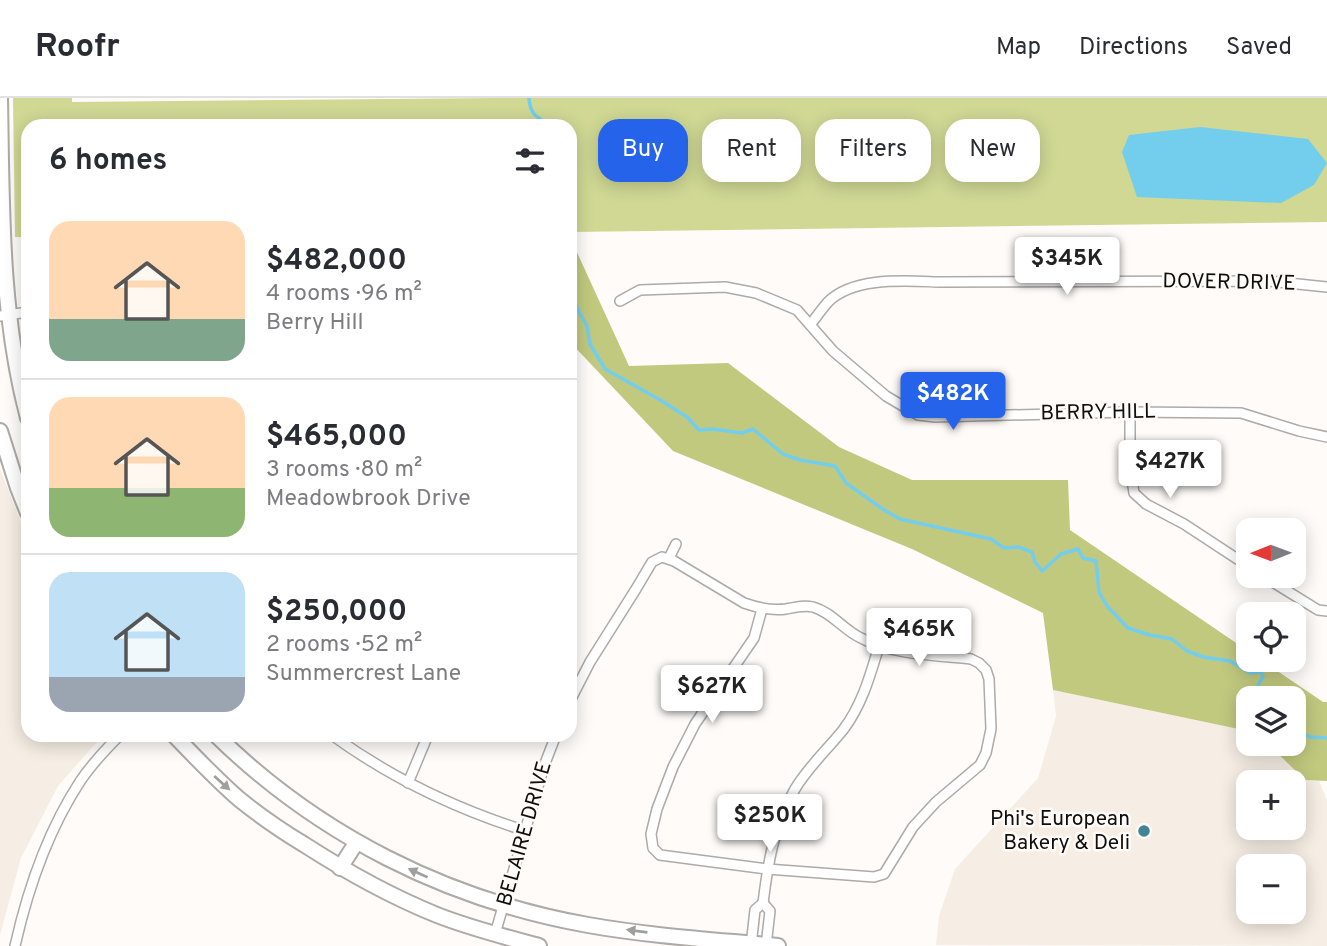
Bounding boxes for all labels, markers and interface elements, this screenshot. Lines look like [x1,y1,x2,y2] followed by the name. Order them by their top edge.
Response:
[35,27,120,69] text: Roofr
[996,33,1041,63] text: Map
[1079,33,1188,63] text: Directions
[1226,33,1292,63] text: Saved
[598,119,688,182] chip: Buy
[702,119,801,182] chip: Rent
[815,119,931,182] chip: Filters
[945,119,1040,182] chip: New
[511,142,549,180] icon: filters
[49,143,167,180] text: 6 homes
[1018,238,1116,297] pin: $345K
[266,243,407,280] text: $482,000
[1031,245,1103,274] text: $345K
[105,249,189,333] icon: home
[1162,268,1296,298] street label: DOVER DRIVE
[266,280,422,309] text: 4 rooms · 96 m²
[266,309,363,338] text: Berry Hill
[904,372,1002,432] pin: $482K
[916,380,990,409] text: $482K
[1040,398,1156,428] street label: BERRY HILL
[266,419,407,456] text: $465,000
[105,425,189,509] icon: home
[1121,440,1219,500] pin: $427K
[1134,448,1206,477] text: $427K
[266,456,422,485] text: 3 rooms · 80 m²
[266,485,471,514] text: Meadowbrook Drive
[1236,518,1306,588] north arrow
[1236,518,1306,924] map controls
[266,594,407,631] text: $250,000
[105,600,189,684] icon: home
[1236,602,1306,672] button: locate
[870,608,968,668] pin: $465K
[882,616,956,645] text: $465K
[266,631,422,660] text: 2 rooms · 52 m²
[266,660,461,689] text: Summercrest Lane
[663,666,761,725] pin: $627K
[677,673,747,702] text: $627K
[1236,686,1306,756] button: layers
[491,758,559,910] street label: BELAIRE DRIVE
[1236,770,1306,840] button: +
[213,775,230,791] one-way arrow
[721,794,819,854] pin: $250K
[733,802,807,831] text: $250K
[990,806,1130,857] place label: Phi's European Bakery & Deli
[1136,823,1152,839] marker: Phi's European Bakery & Deli
[1236,854,1306,924] button: −
[408,867,428,879] one-way arrow
[626,925,648,936] one-way arrow

